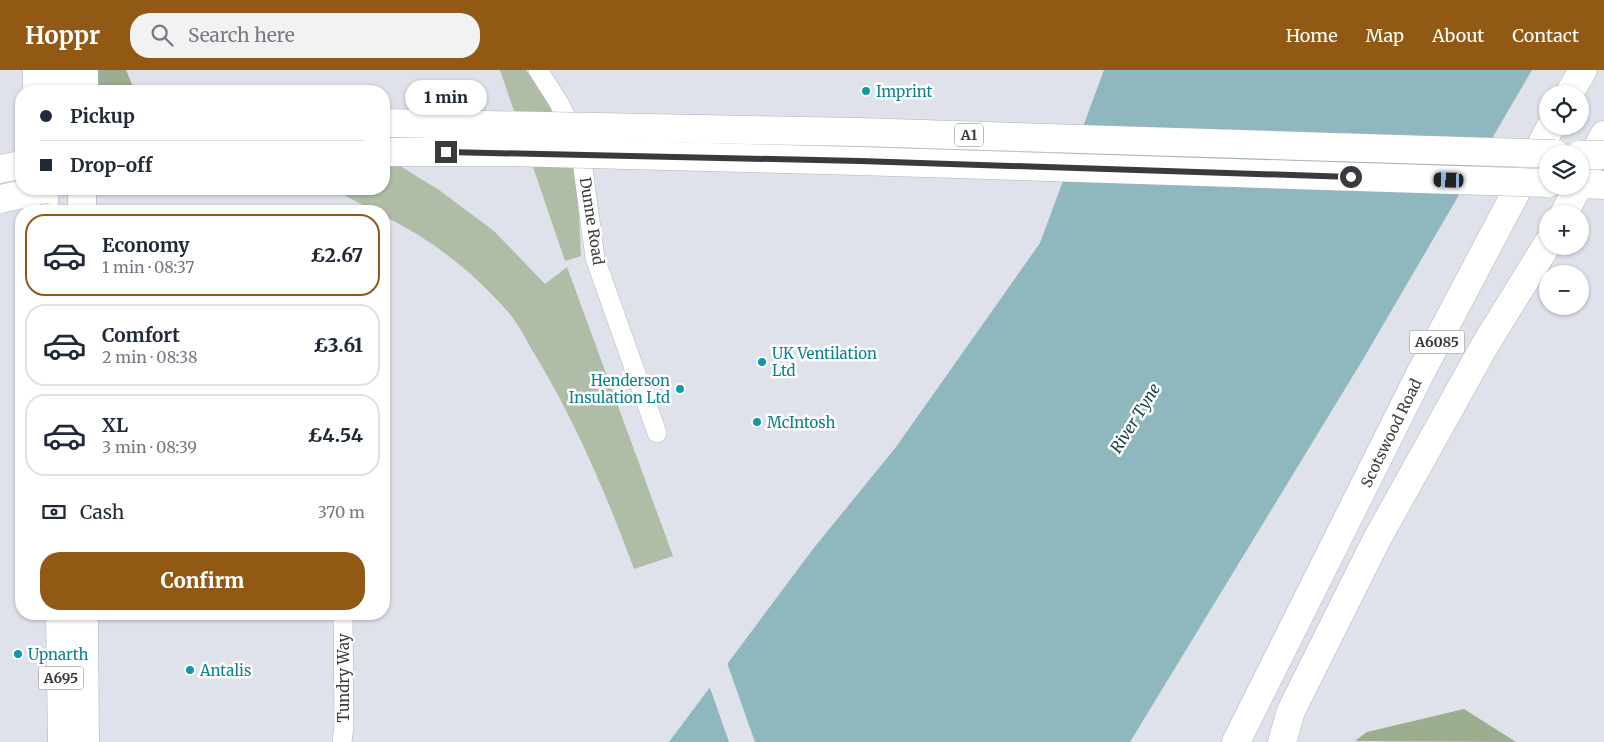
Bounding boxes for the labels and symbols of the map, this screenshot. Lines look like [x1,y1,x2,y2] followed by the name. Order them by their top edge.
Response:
[405,79,487,114] callout: 1 min
[876,82,932,101] place label: Imprint
[860,85,872,97] marker: Imprint
[955,124,983,146] road number: A1
[435,141,457,163] route end
[1340,166,1362,188] route start
[1433,172,1464,188] car
[576,176,608,266] street label: Dunne Road
[1410,330,1464,354] road number: A6085
[772,344,877,380] place label: UK Ventilation Ltd
[756,356,768,368] marker: UK Ventilation Ltd
[569,371,670,407] place label: Henderson Insulation Ltd
[1357,376,1425,490] street label: Scotswood Road
[1106,379,1164,457] water label: River Tyne
[674,383,686,395] marker: Henderson Insulation Ltd
[767,413,835,432] place label: McIntosh
[751,416,763,428] marker: McIntosh
[334,633,353,722] street label: Tundry Way
[28,645,89,664] place label: Upnarth
[12,648,24,660] marker: Upnarth
[199,661,251,680] place label: Antalis
[184,664,196,676] marker: Antalis
[38,666,84,690] road number: A695

